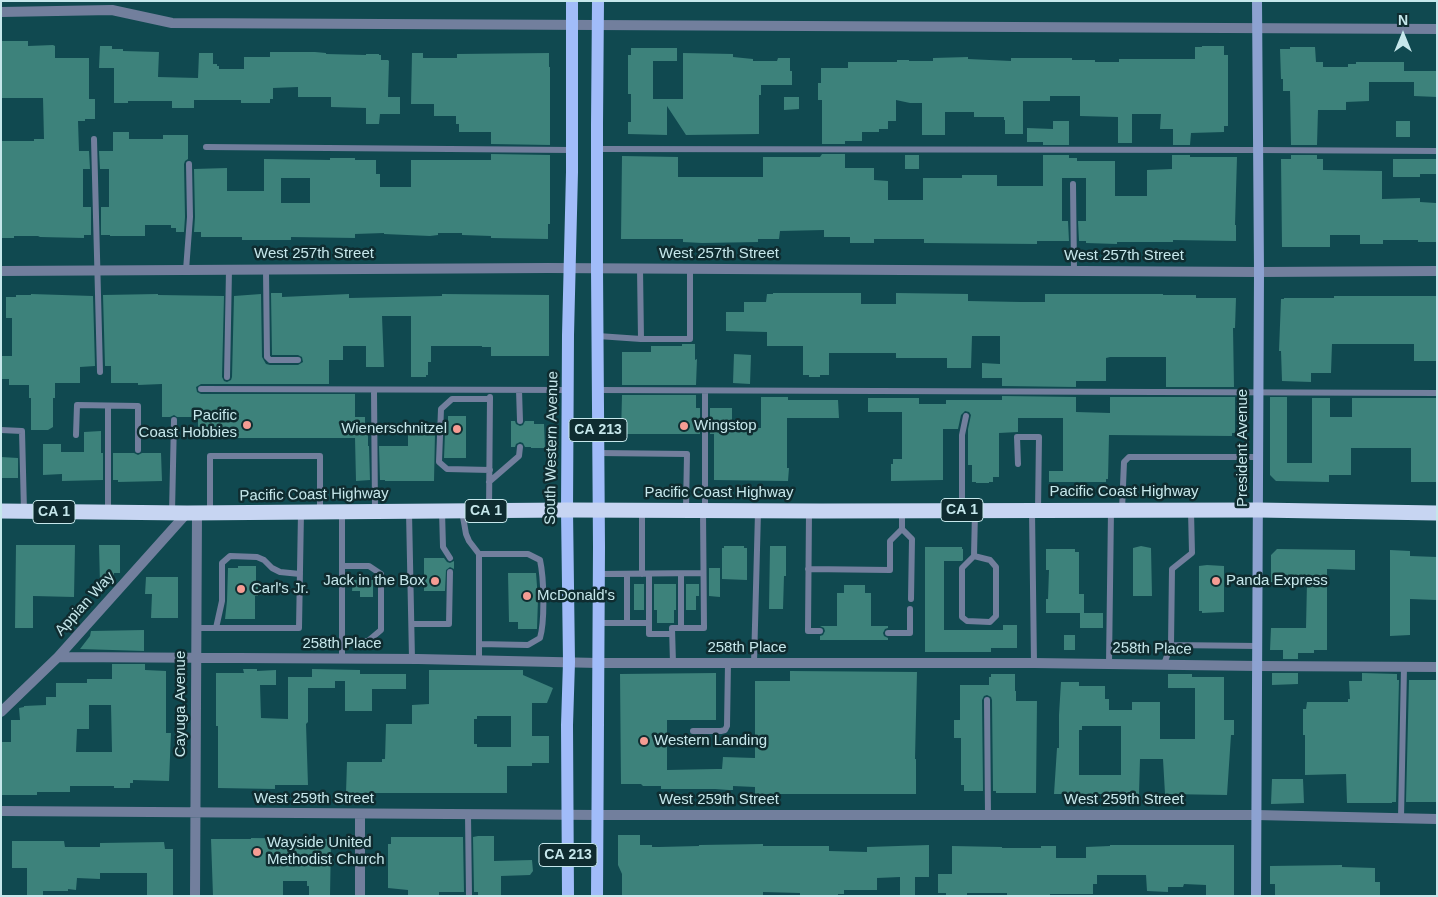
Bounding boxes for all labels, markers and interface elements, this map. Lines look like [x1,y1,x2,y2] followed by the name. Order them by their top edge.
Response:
[1378,10,1428,60] north arrow
[1398,12,1408,28] text: N
[254,245,374,263] street label: West 257th Street
[659,245,779,263] street label: West 257th Street
[1064,247,1184,265] street label: West 257th Street
[542,371,562,525] street label: South Western Avenue
[1234,389,1252,507] street label: President Avenue
[139,407,237,442] place label: Pacific Coast Hobbies
[694,417,757,435] place label: Wingstop
[569,418,627,442] road number: CA 213
[241,419,253,431] marker: Pacific Coast Hobbies
[341,420,447,438] place label: Wienerschnitzel
[678,420,690,432] marker: Wingstop
[451,423,463,435] marker: Wienerschnitzel
[1049,483,1199,501] street label: Pacific Coast Highway
[644,484,794,502] street label: Pacific Coast Highway
[239,485,389,505] street label: Pacific Coast Highway
[941,498,983,522] road number: CA 1
[465,500,507,522] road number: CA 1
[33,501,75,524] road number: CA 1
[51,568,119,640] street label: Appian Way
[323,572,425,590] place label: Jack in the Box
[1226,572,1328,590] place label: Panda Express
[429,575,441,587] marker: Jack in the Box
[1210,575,1222,587] marker: Panda Express
[251,580,309,598] place label: Carl's Jr.
[235,583,247,595] marker: Carl's Jr.
[537,587,615,605] place label: McDonald's
[521,590,533,602] marker: McDonald's
[302,635,382,653] street label: 258th Place
[707,639,787,657] street label: 258th Place
[1112,639,1192,659] street label: 258th Place
[172,651,190,757] street label: Cayuga Avenue
[654,732,767,750] place label: Western Landing
[638,735,650,747] marker: Western Landing
[254,790,374,808] street label: West 259th Street
[659,791,779,809] street label: West 259th Street
[1064,791,1184,809] street label: West 259th Street
[267,834,385,869] place label: Wayside United Methodist Church
[539,844,597,866] road number: CA 213
[251,846,263,858] marker: Wayside United Methodist Church

